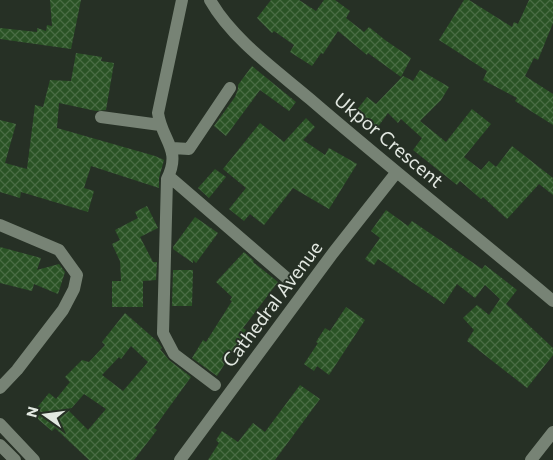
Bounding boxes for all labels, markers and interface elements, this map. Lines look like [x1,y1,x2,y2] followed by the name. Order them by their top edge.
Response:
[330,87,449,192] street label: Ukpor Crescent
[217,236,326,371] street label: Cathedral Avenue
[20,390,70,440] north arrow
[22,405,41,419] text: N

